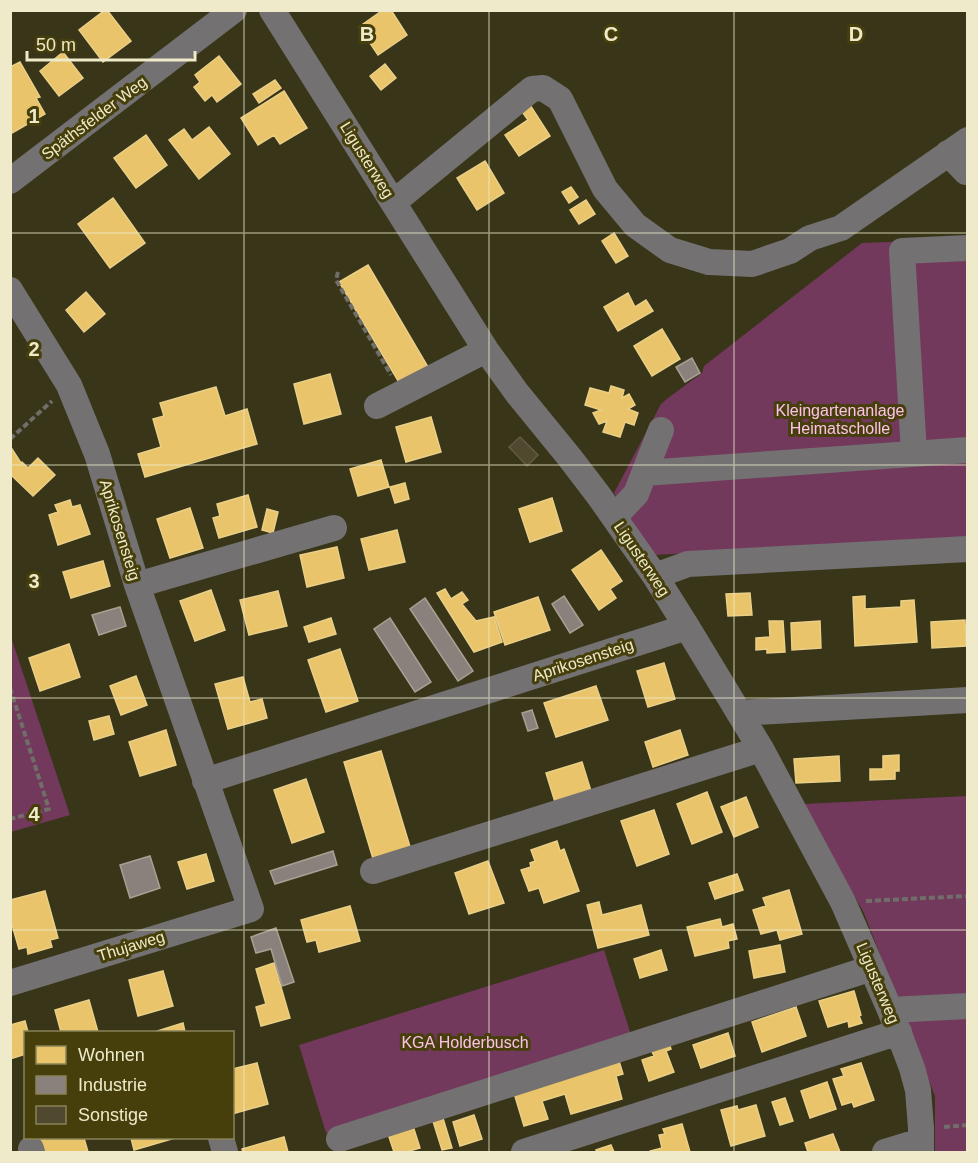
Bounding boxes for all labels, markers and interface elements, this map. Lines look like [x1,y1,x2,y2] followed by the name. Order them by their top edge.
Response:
[360,23,374,45] text: B
[604,23,618,45] text: C
[849,23,863,45] text: D
[27,24,195,62] scale bar
[36,35,76,55] text: 50 m
[38,73,150,163] street label: Späthsfelder Weg
[28,105,40,127] text: 1
[337,119,397,201] street label: Ligusterweg
[28,338,40,360] text: 2
[776,402,905,437] park label: Kleingartenanlage Heimatscholle
[97,477,143,583] street label: Aprikosensteig
[611,518,673,600] street label: Ligusterweg
[28,570,40,592] text: 3
[530,636,636,684] street label: Aprikosensteig
[28,803,40,825] text: 4
[95,928,167,964] street label: Thujaweg
[853,940,903,1026] street label: Ligusterweg
[24,1031,234,1139] legend
[401,1034,529,1051] park label: KGA Holderbusch
[78,1045,145,1065] text: Wohnen
[78,1075,147,1095] text: Industrie
[78,1105,148,1125] text: Sonstige

